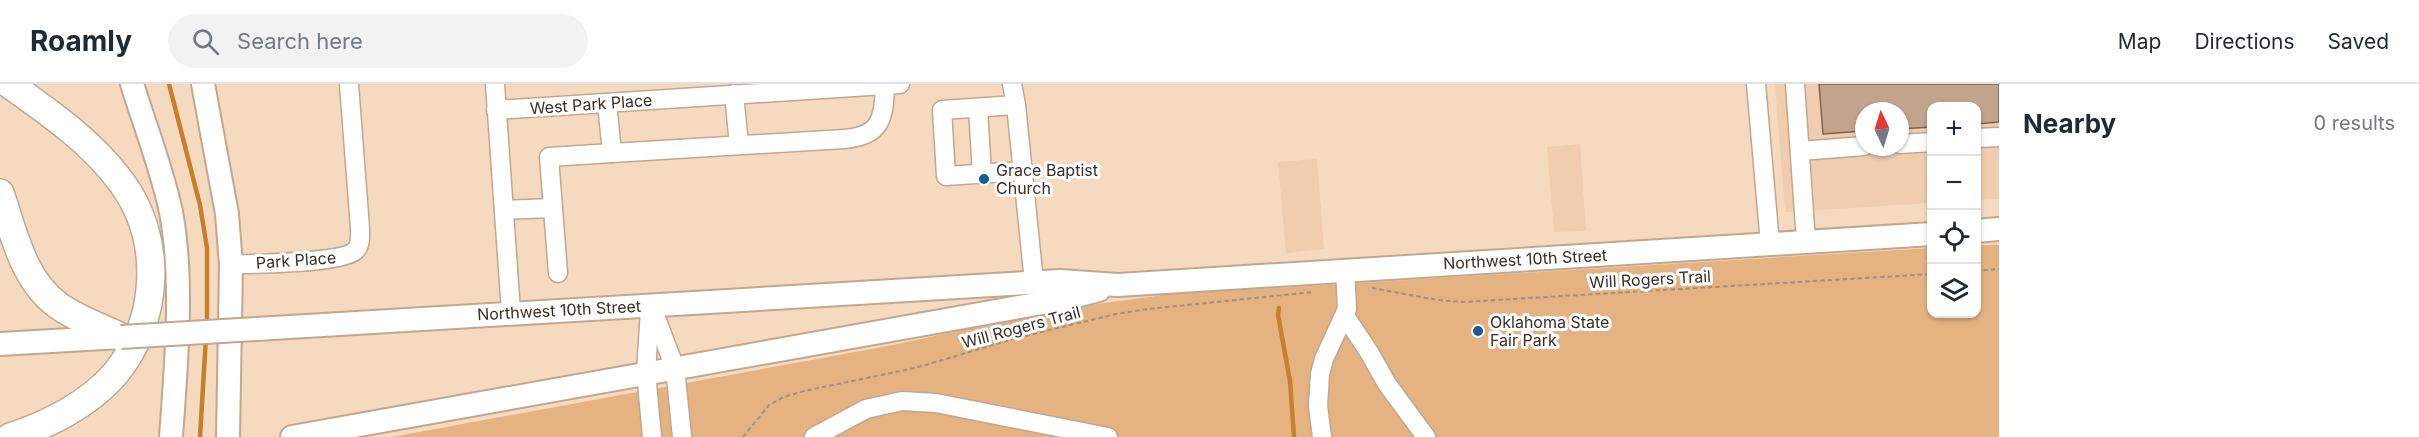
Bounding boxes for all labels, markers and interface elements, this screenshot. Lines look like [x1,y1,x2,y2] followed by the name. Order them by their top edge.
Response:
[168,14,588,68] search box
[30,24,132,58] text: Roamly
[189,25,222,58] icon: search
[237,28,363,54] text: Search here
[2118,29,2161,54] text: Map
[2194,29,2295,54] text: Directions
[2328,29,2389,54] text: Saved
[529,90,653,118] street label: West Park Place
[1855,102,1909,156] north arrow
[1927,102,1981,318] map controls
[1927,102,1981,156] button: +
[2023,108,2116,139] text: Nearby
[2313,111,2395,135] text: 0 results
[1927,156,1981,210] button: −
[996,160,1098,198] place label: Grace Baptist Church
[977,172,991,186] marker: Grace Baptist Church
[1927,210,1981,264] button: locate
[1443,245,1607,273] street label: Northwest 10th Street
[255,247,337,273] street label: Park Place
[1927,264,1981,318] button: layers
[1589,266,1711,292] street label: Will Rogers Trail
[477,296,641,324] street label: Northwest 10th Street
[960,302,1082,352] street label: Will Rogers Trail
[1490,312,1609,350] place label: Oklahoma State Fair Park
[1471,324,1485,338] marker: Oklahoma State Fair Park

